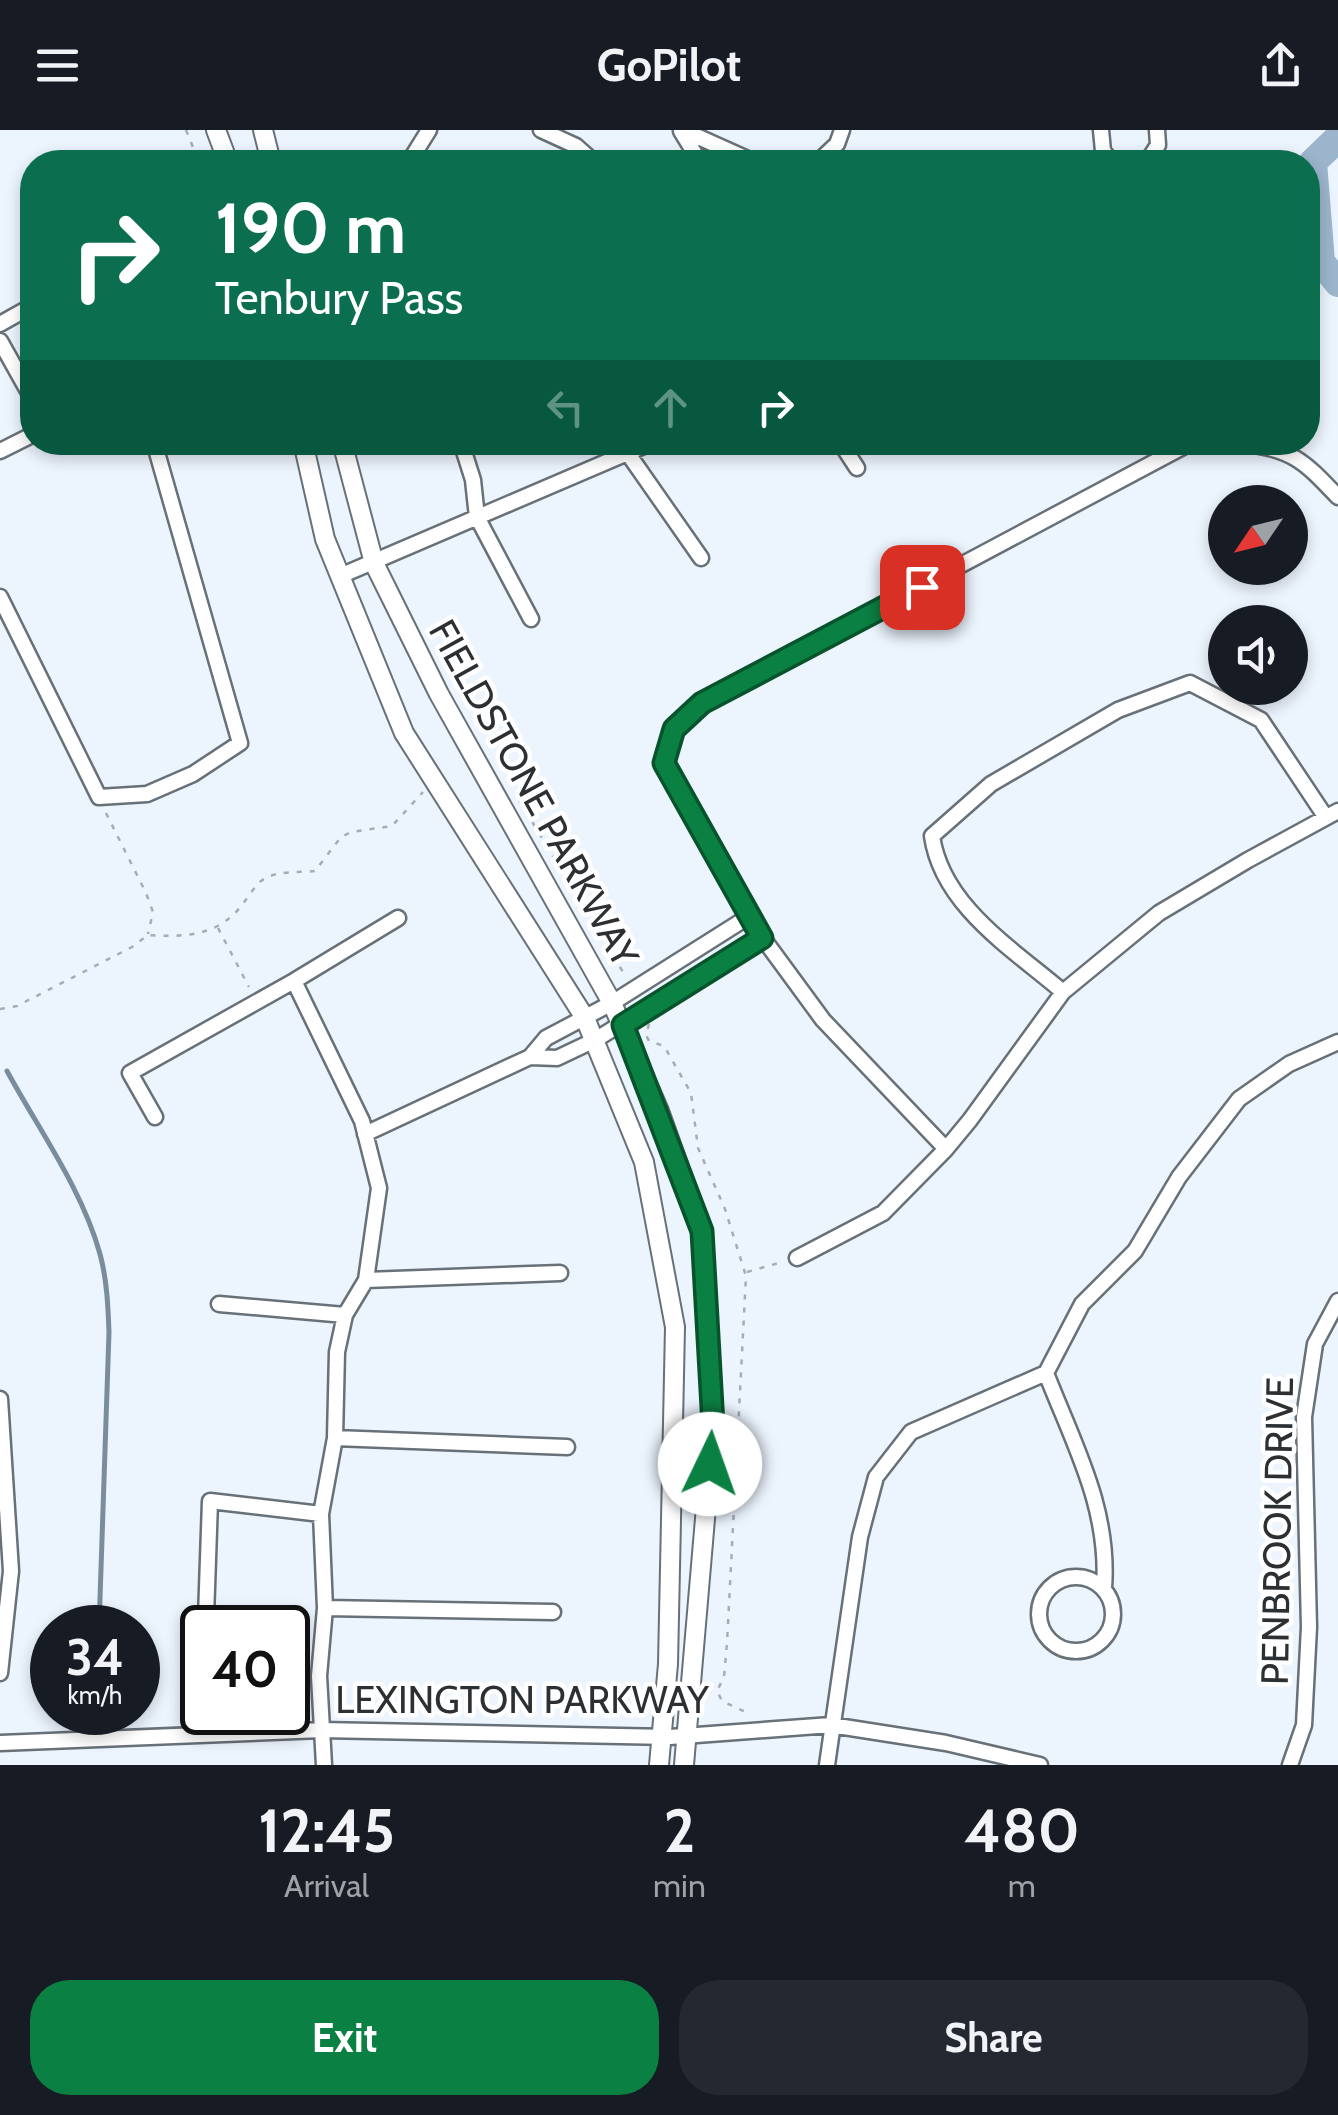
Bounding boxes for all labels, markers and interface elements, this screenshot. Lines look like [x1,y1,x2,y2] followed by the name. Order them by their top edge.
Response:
[30,38,85,93] icon: menu
[597,38,741,92] text: GoPilot
[1253,38,1308,93] icon: share
[215,185,406,271] text: 190 m
[50,190,180,320] icon: right
[215,271,463,325] text: Tenbury Pass
[538,380,593,435] icon: left
[643,380,698,435] icon: ahead
[748,380,803,435] icon: right
[1208,485,1308,585] north arrow
[1208,485,1308,705] map controls
[880,545,965,630] pin
[895,560,950,615] icon: arrive
[1208,605,1308,705] button: sound
[419,611,649,975] street label: FIELDSTONE PARKWAY
[1251,1377,1303,1685] street label: PENBROOK DRIVE
[658,1412,762,1516] position arrow
[180,1605,310,1735] speed limit sign: 40
[66,1627,124,1688] text: 34
[335,1676,709,1723] street label: LEXINGTON PARKWAY
[68,1680,122,1710] text: km/h
[258,1794,395,1867] text: 12:45
[664,1794,695,1867] text: 2
[964,1794,1080,1867] text: 480
[284,1866,369,1905] text: Arrival
[653,1866,706,1905] text: min
[1008,1866,1036,1905] text: m
[30,1980,659,2095] button: Exit
[679,1980,1308,2095] button: Share

